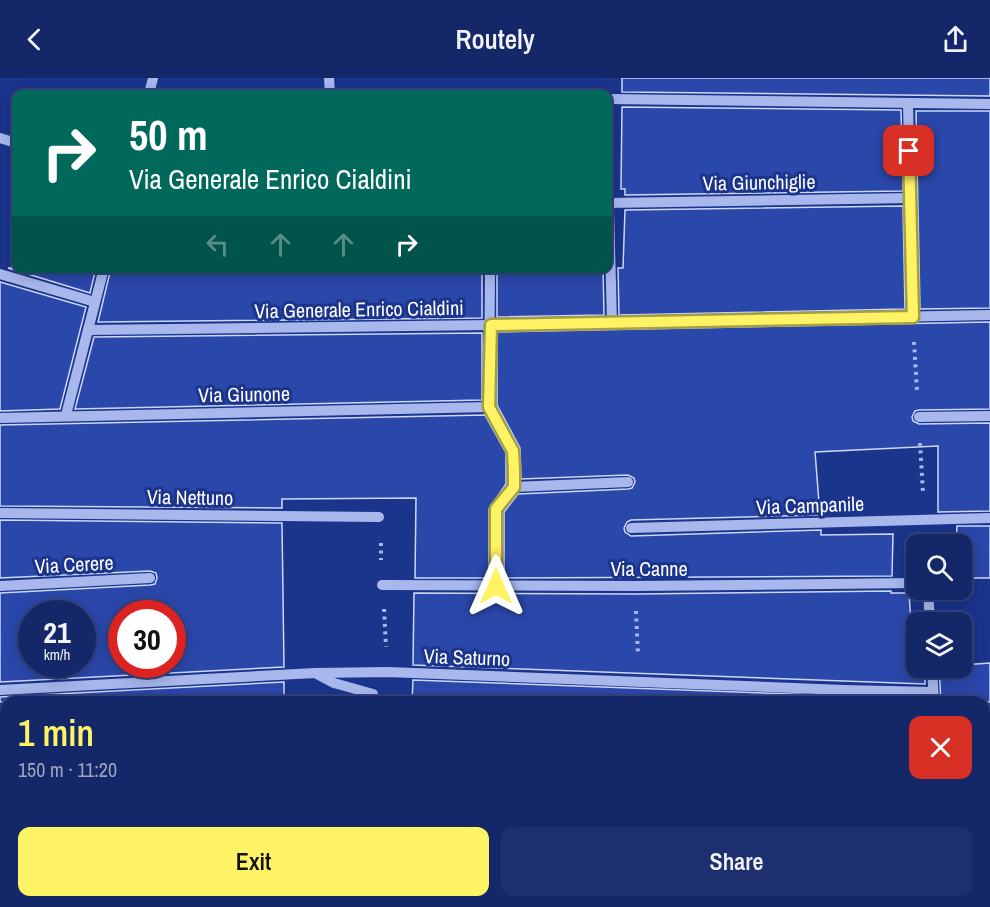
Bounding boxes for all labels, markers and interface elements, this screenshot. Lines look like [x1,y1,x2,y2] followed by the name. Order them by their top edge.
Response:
[455,21,535,57] text: Routely
[18,23,51,56] icon: back
[939,23,972,56] icon: share
[129,107,208,163] text: 50 m
[30,114,108,192] icon: right
[883,125,934,176] pin
[892,134,925,167] icon: arrive
[129,161,412,197] text: Via Generale Enrico Cialdini
[702,168,816,196] street label: Via Giunchiglie
[201,228,234,261] icon: left
[264,228,297,261] icon: ahead
[327,228,360,261] icon: ahead
[390,228,423,261] icon: right
[254,294,464,324] street label: Via Generale Enrico Cialdini
[198,380,290,408] street label: Via Giunone
[147,483,233,511] street label: Via Nettuno
[755,490,865,520] street label: Via Campanile
[906,534,972,678] map controls
[906,534,972,600] button: search
[34,548,114,580] street label: Via Cerere
[464,554,528,618] position arrow
[610,555,688,582] street label: Via Canne
[108,600,186,678] speed limit sign: 30
[43,612,71,652] text: 21
[906,612,972,678] button: layers
[423,642,511,672] street label: Via Saturno
[44,644,70,665] text: km/h
[18,709,94,757] text: 1 min
[909,716,972,779] button: close
[18,756,117,783] text: 150 m · 11:20
[18,827,489,896] button: Exit
[501,827,972,896] button: Share

